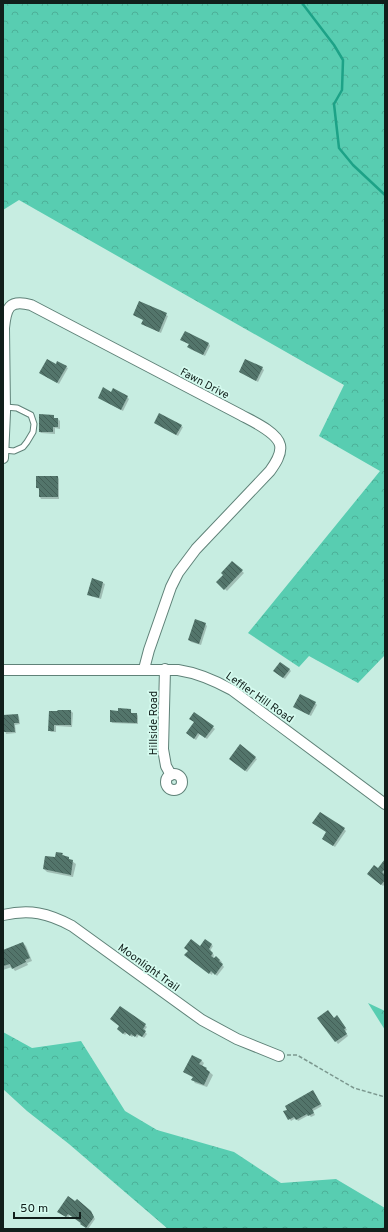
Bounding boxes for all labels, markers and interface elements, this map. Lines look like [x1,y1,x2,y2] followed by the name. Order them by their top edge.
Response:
[178,365,232,403] street label: Fawn Drive
[223,669,296,726] street label: Leffler Hill Road
[147,691,161,755] street label: Hillside Road
[115,941,182,995] street label: Moonlight Trail
[14,1194,80,1220] scale bar
[20,1201,48,1217] text: 50 m

